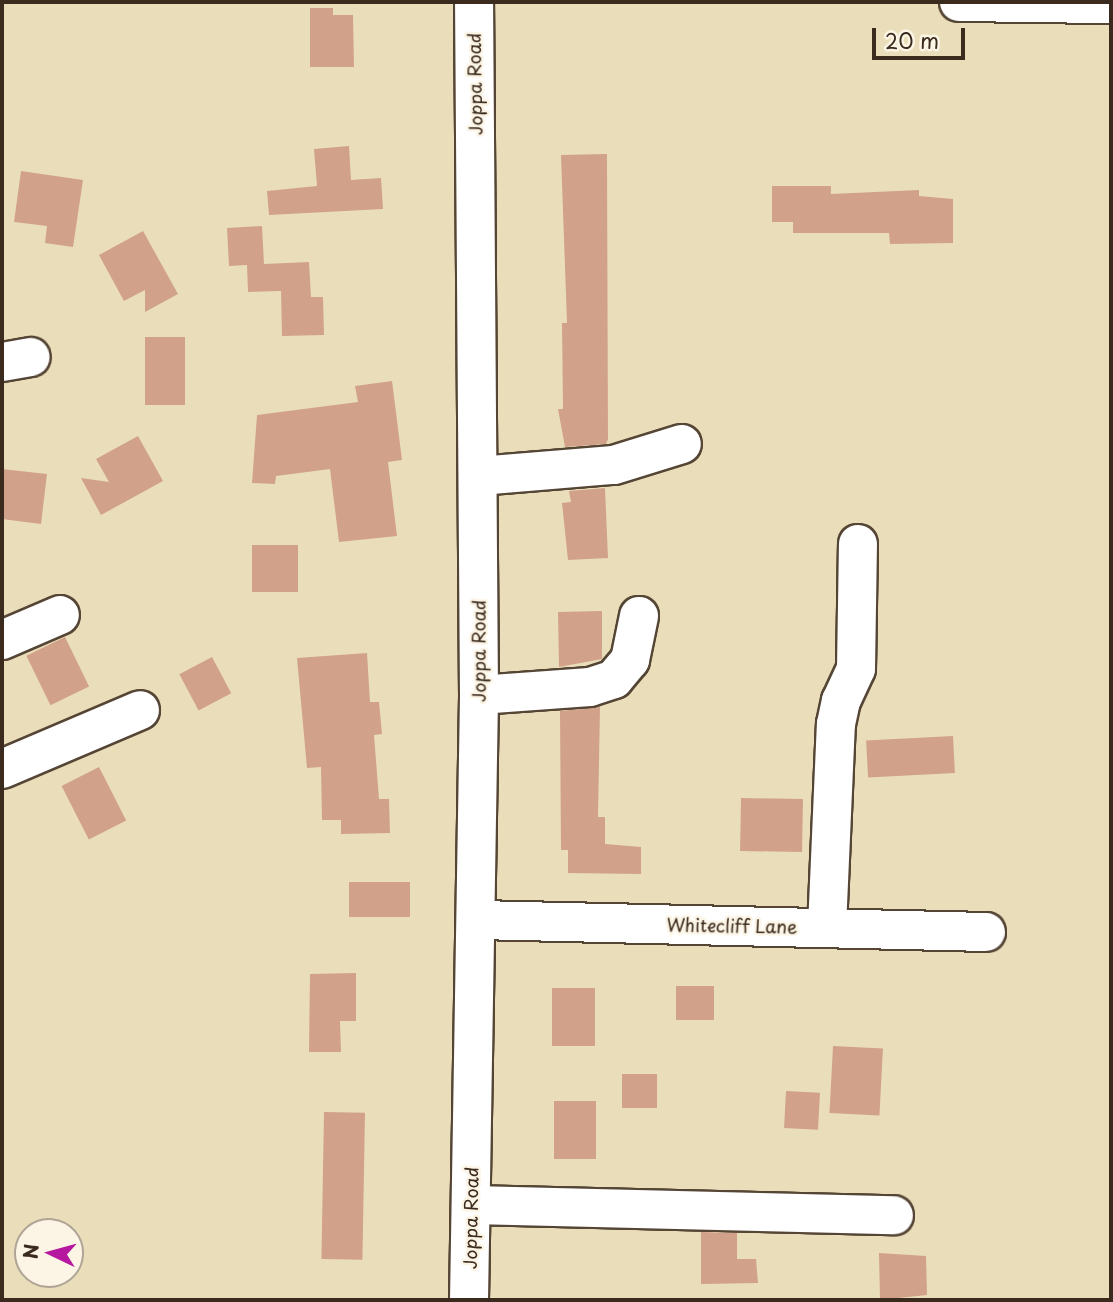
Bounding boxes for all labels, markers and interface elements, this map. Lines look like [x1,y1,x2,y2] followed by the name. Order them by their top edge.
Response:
[875,14,968,58] scale bar
[885,24,939,56] text: 20 m
[463,33,487,135] street label: Joppa Road
[468,600,490,702] street label: Joppa Road
[667,914,797,938] street label: Whitecliff Lane
[459,1167,483,1269] street label: Joppa Road
[14,1218,84,1288] north arrow
[15,1243,45,1260] text: N

